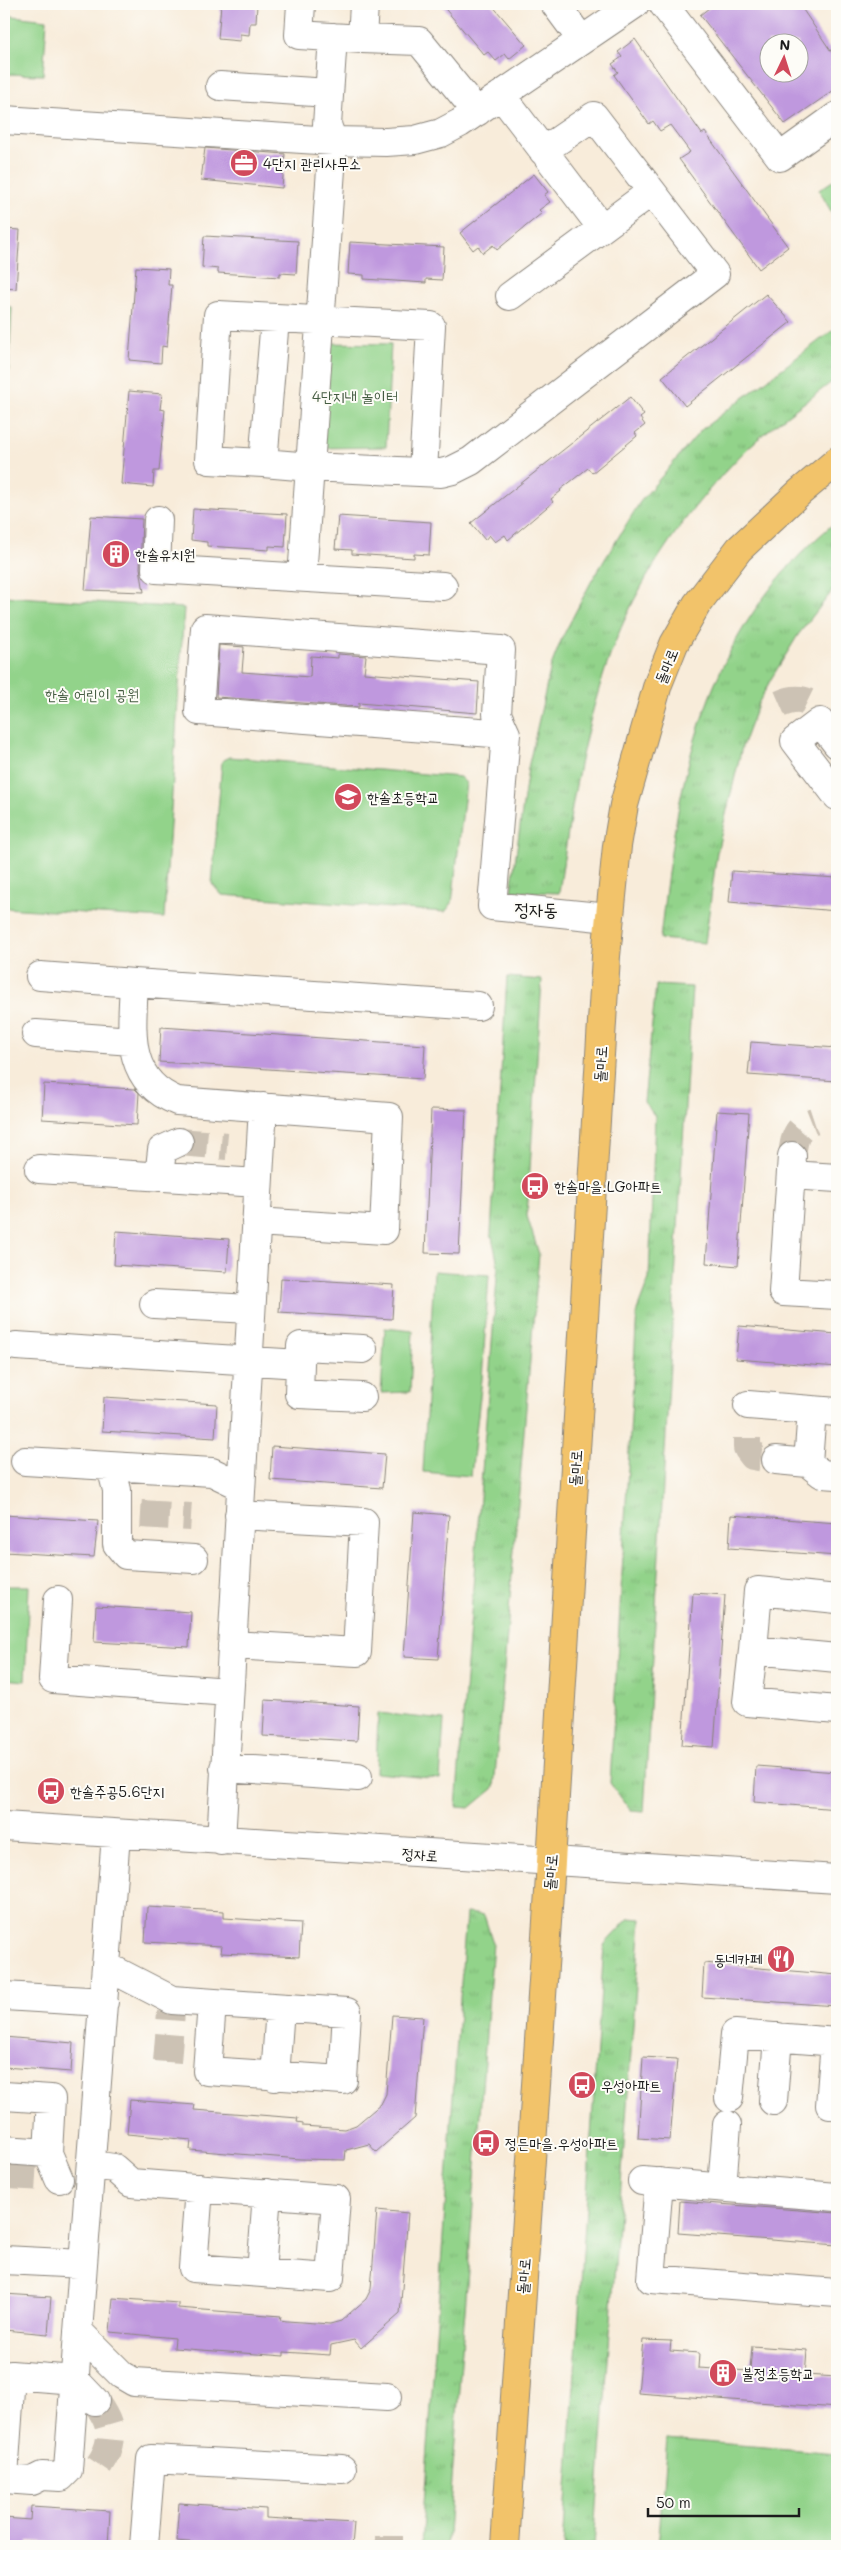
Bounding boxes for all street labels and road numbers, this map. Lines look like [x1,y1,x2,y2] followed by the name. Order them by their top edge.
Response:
[650,645,682,687] street label: 돌마로
[589,1045,611,1083] street label: 돌마로
[564,1449,586,1487] street label: 돌마로
[401,1843,439,1865] street label: 정자로
[539,1853,561,1891] street label: 돌마로
[512,2257,534,2295] street label: 돌마로

